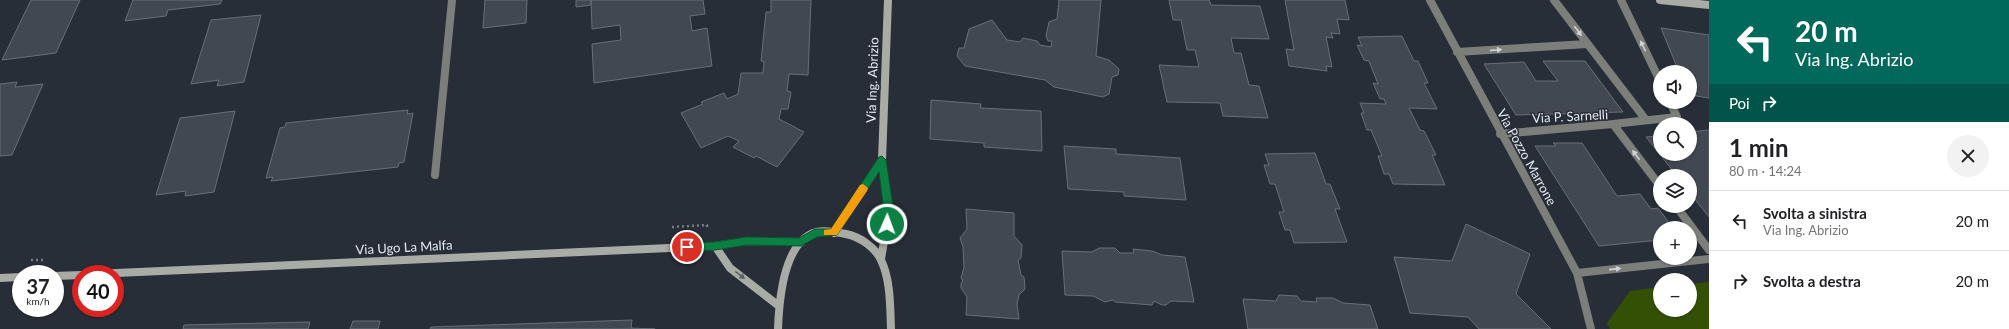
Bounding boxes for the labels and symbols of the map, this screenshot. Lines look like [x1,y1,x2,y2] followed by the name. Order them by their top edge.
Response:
[1573,26,1582,37] one-way arrow
[863,37,881,123] street label: Via Ing. Abrizio
[1640,40,1646,52] one-way arrow
[1490,46,1502,53] one-way arrow
[1494,106,1560,208] street label: Via Pozzo Marrone
[1532,106,1608,126] street label: Via P. Sarnelli
[1632,149,1641,160] one-way arrow
[866,203,908,245] position arrow
[670,230,704,264] pin
[355,236,453,258] street label: Via Ugo La Malfa
[72,265,124,317] speed limit sign: 40
[1609,266,1621,272] one-way arrow
[735,271,746,280] one-way arrow

